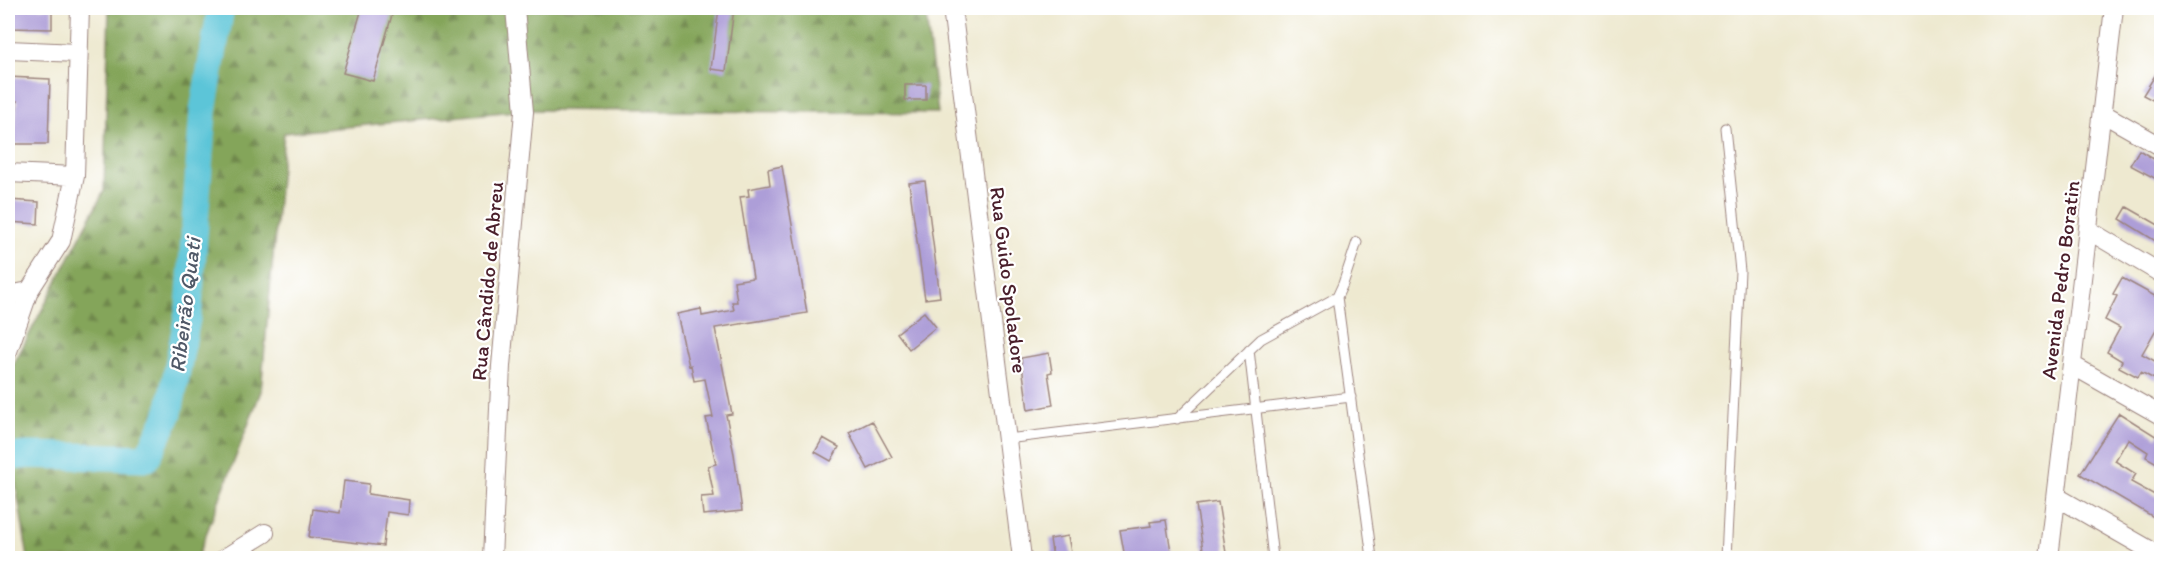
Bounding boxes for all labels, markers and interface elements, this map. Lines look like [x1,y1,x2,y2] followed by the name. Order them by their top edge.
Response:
[2035,179,2085,381] street label: Avenida Pedro Boratin
[466,180,508,382] street label: Rua Cândido de Abreu
[985,185,1033,375] street label: Rua Guido Spoladore
[163,234,207,374] water label: Ribeirão Quati

